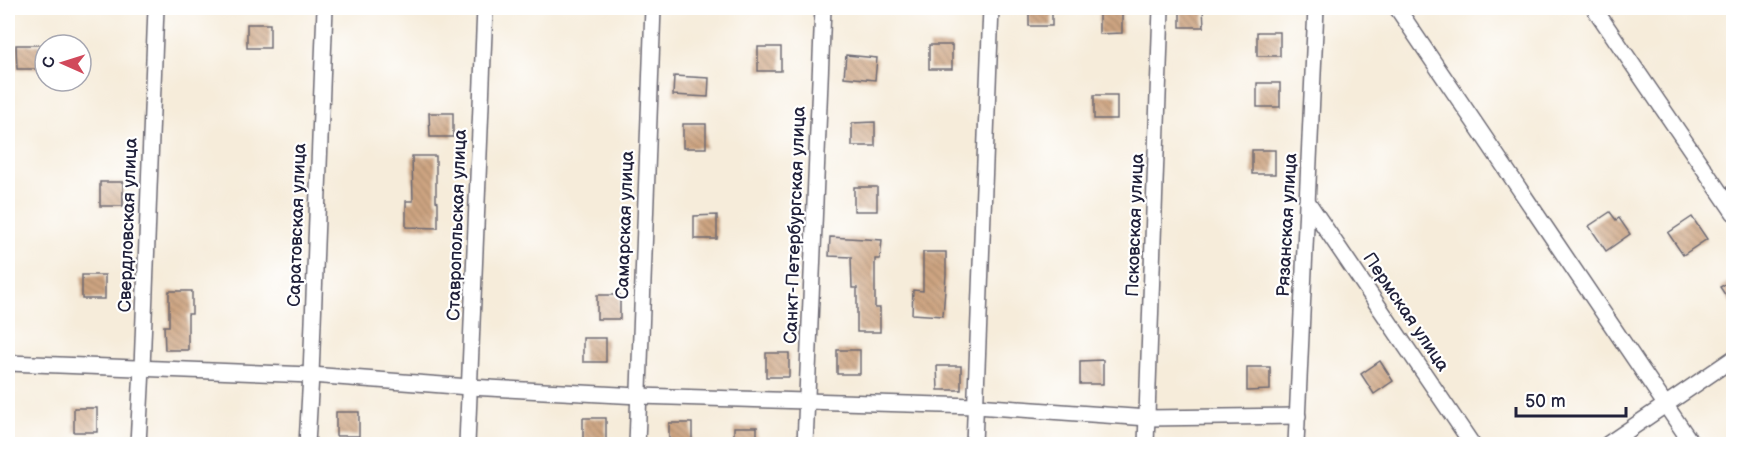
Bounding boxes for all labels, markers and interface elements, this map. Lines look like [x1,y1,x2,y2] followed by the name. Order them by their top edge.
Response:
[33,33,93,93] north arrow
[40,56,59,68] text: С
[780,105,810,344] street label: Санкт-Петербургская улица
[443,128,471,321] street label: Ставропольская улица
[114,137,142,313] street label: Свердловская улица
[284,142,310,307] street label: Саратовская улица
[612,150,638,300] street label: Самарская улица
[1122,152,1148,297] street label: Псковская улица
[1273,152,1301,298] street label: Рязанская улица
[1358,249,1454,376] street label: Пермская улица
[1516,380,1626,418] scale bar
[1525,391,1566,412] text: 50 m

